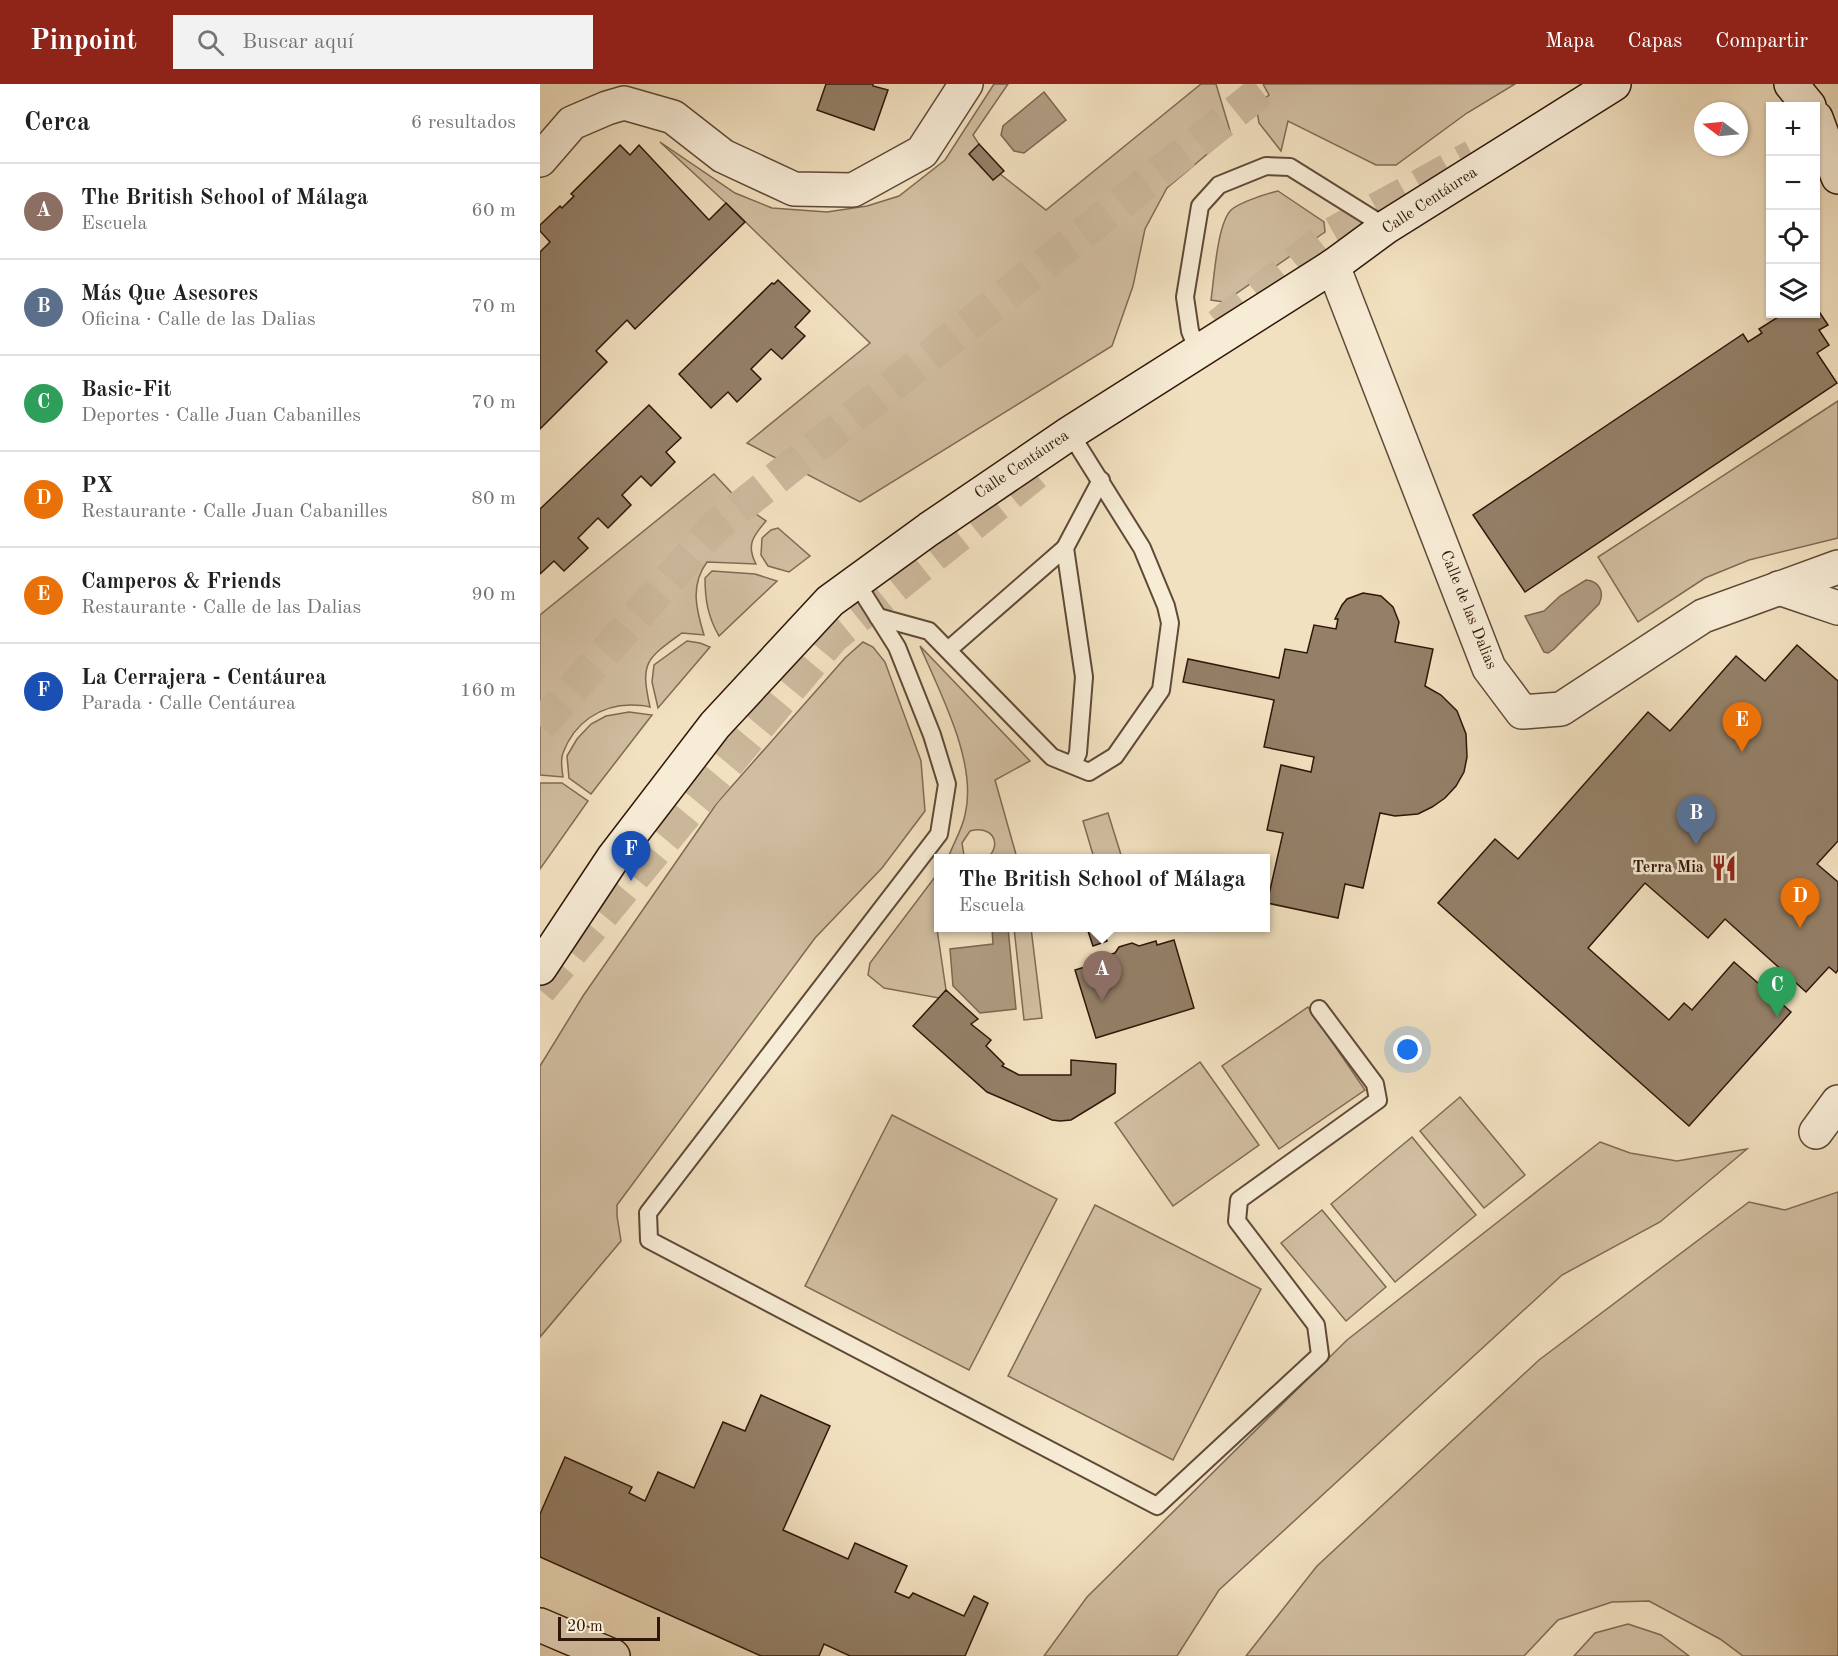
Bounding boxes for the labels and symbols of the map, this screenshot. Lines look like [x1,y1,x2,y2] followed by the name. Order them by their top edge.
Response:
[1694,102,1748,156] north arrow
[1380,164,1480,238] street label: Calle Centáurea
[972,428,1072,502] street label: Calle Centáurea
[1437,548,1499,672] street label: Calle de las Dalias
[1722,702,1762,752] pin: E
[1676,796,1716,845] pin: B
[612,832,650,881] pin: F
[1709,853,1739,883] restaurant icon: Terra Mia
[1632,860,1704,876] place label: Terra Mia
[1780,878,1820,928] pin: D
[1082,952,1122,1001] pin: A
[1758,968,1796,1017] pin: C
[1393,1035,1422,1064] your location
[558,1614,660,1642] scale bar

